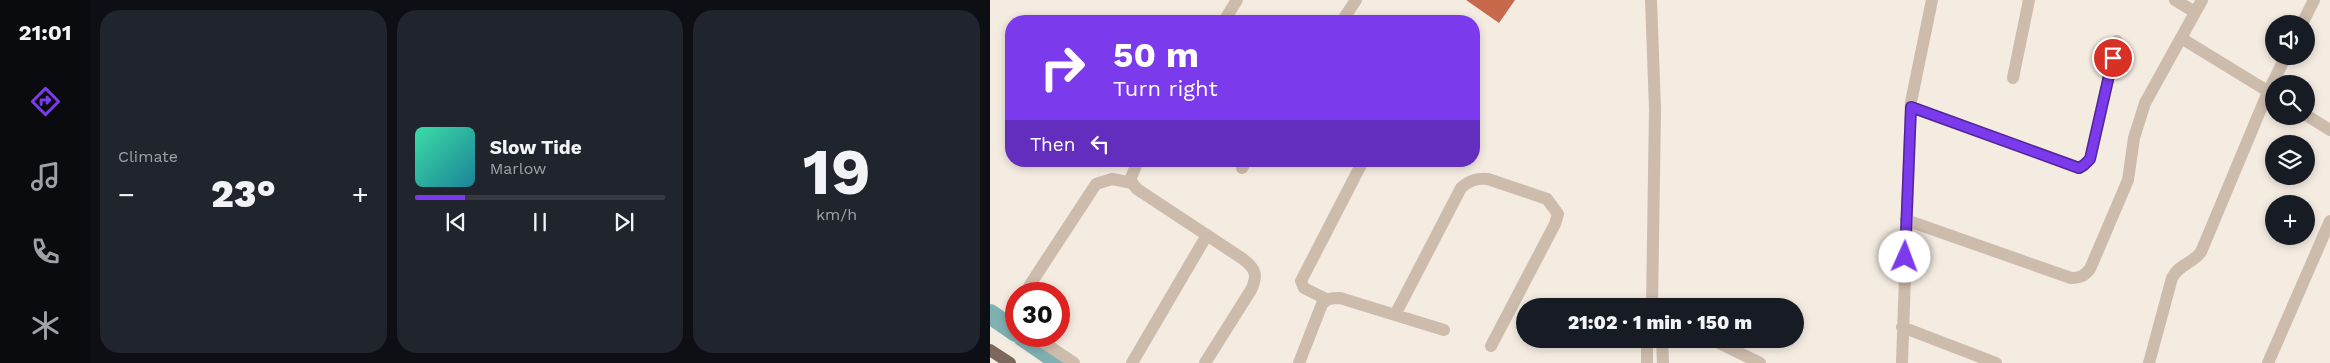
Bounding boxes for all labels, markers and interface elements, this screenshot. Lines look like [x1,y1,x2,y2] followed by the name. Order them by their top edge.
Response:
[2265,15,2315,245] map controls
[2265,15,2315,65] button: sound
[19,20,71,45] text: 21:01
[1113,34,1199,76] text: 50 m
[1030,35,1095,100] icon: right
[2092,37,2134,79] pin
[2099,44,2127,72] icon: arrive
[2265,75,2315,125] button: search
[1113,76,1218,101] text: Turn right
[28,84,63,119] icon: directions
[1086,130,1114,158] icon: left
[1030,133,1076,156] text: Then
[803,134,871,210] text: 19
[2265,135,2315,185] button: layers
[490,136,582,159] text: Slow Tide
[118,147,178,166] text: Climate
[28,159,63,194] icon: music
[490,159,546,178] text: Marlow
[211,172,276,216] text: 23°
[118,178,135,211] text: −
[352,178,369,211] text: +
[2265,195,2315,245] button: +
[816,205,857,224] text: km/h
[442,208,470,236] icon: previous
[526,208,554,236] icon: pause
[610,208,638,236] icon: next
[1878,230,1930,282] position arrow
[28,234,63,269] icon: phone
[1005,282,1070,347] speed limit sign: 30
[28,308,63,343] icon: climate
[1568,311,1752,334] text: 21:02 · 1 min · 150 m

